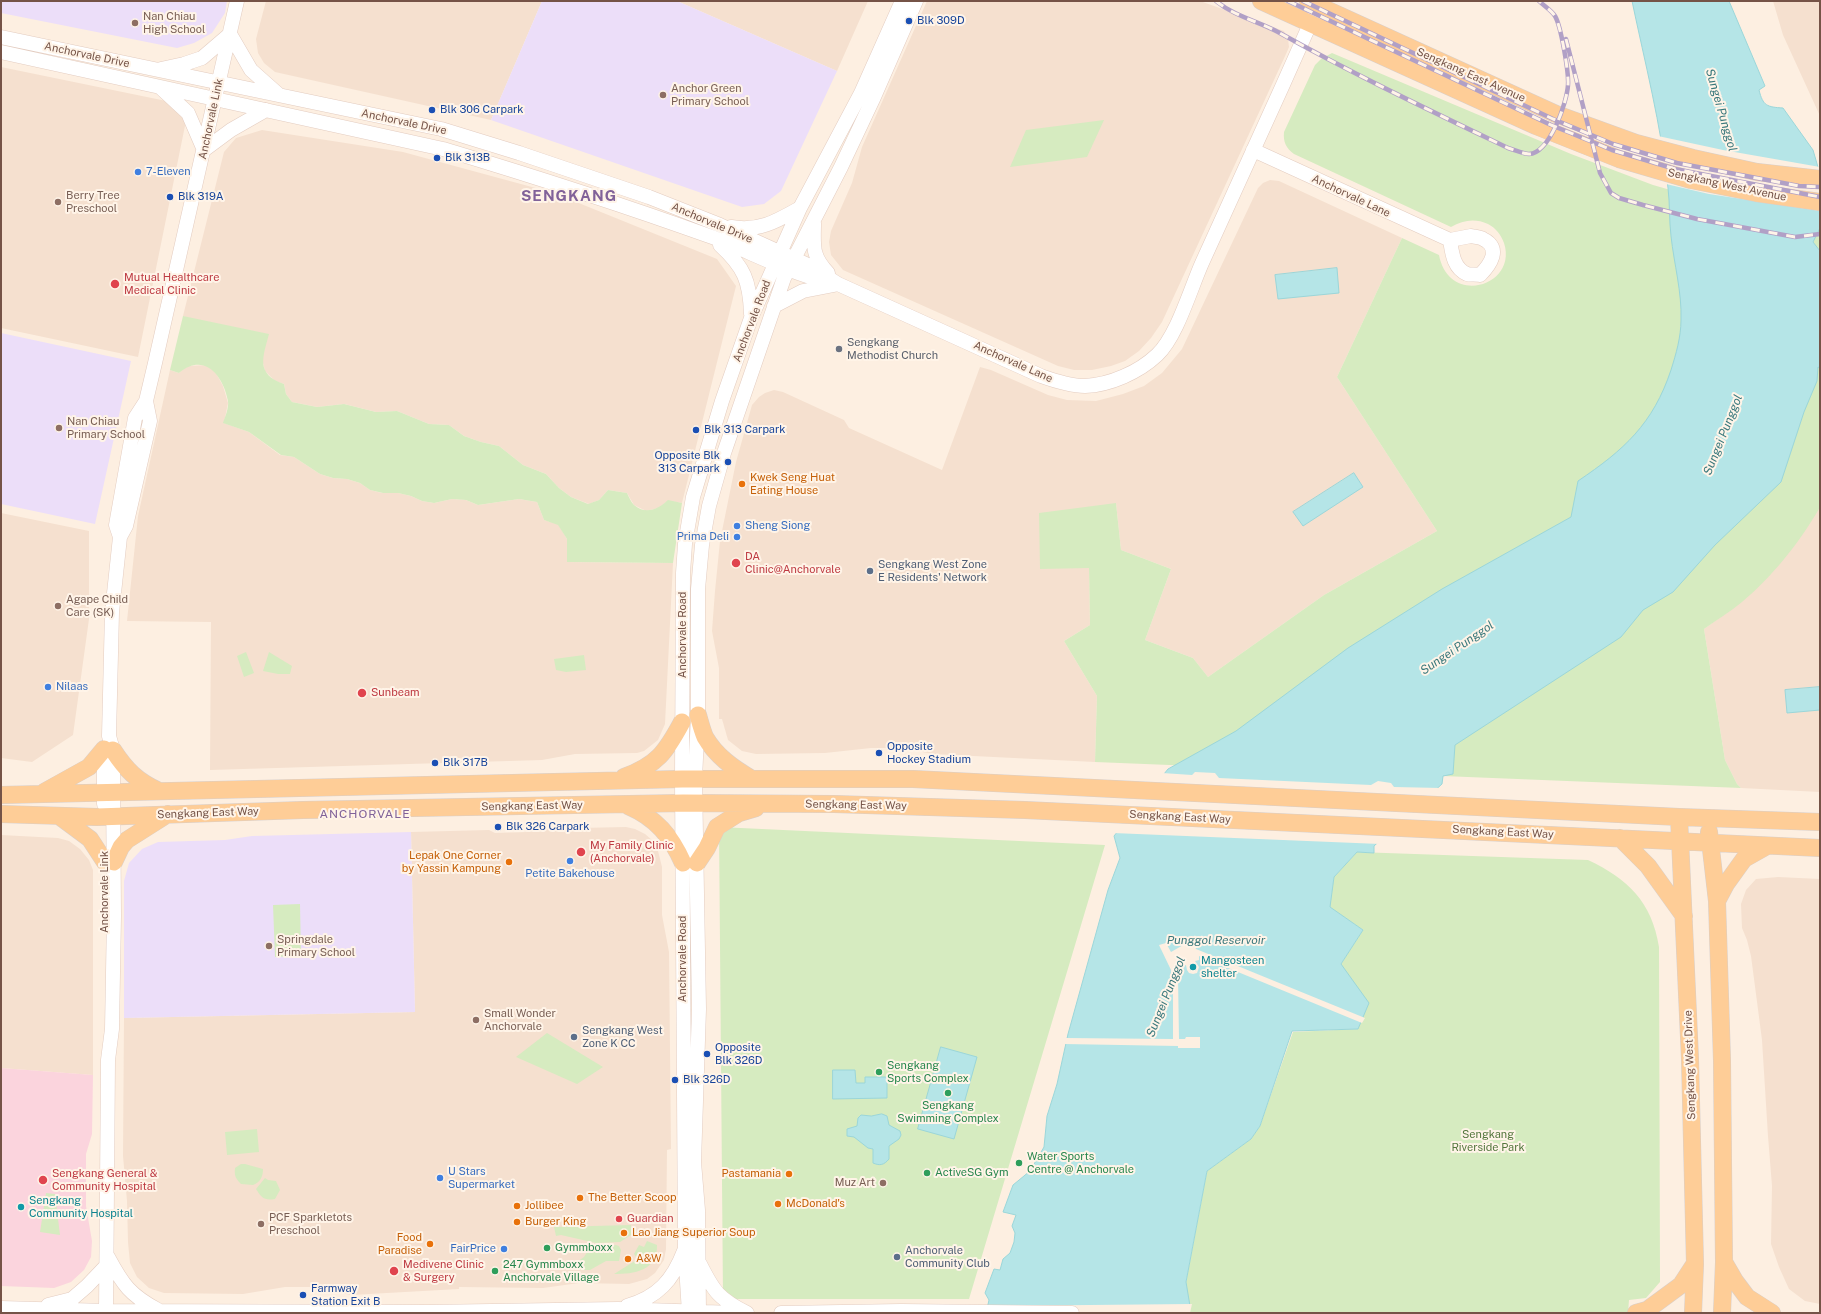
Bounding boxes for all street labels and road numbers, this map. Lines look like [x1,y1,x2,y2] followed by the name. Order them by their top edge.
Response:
[43,40,131,70] street label: Anchorvale Drive
[1415,45,1527,105] street label: Sengkang East Avenue
[196,77,226,161] street label: Anchorvale Link
[360,107,448,137] street label: Anchorvale Drive
[1666,166,1788,204] street label: Sengkang West Avenue
[1310,172,1392,220] street label: Anchorvale Lane
[669,200,755,246] street label: Anchorvale Drive
[730,278,774,364] street label: Anchorvale Road
[971,339,1055,385] street label: Anchorvale Lane
[676,592,690,678] street label: Anchorvale Road
[805,798,907,812] street label: Sengkang East Way
[481,799,583,813] street label: Sengkang East Way
[157,805,259,821] street label: Sengkang East Way
[1129,808,1231,826] street label: Sengkang East Way
[1452,823,1554,841] street label: Sengkang East Way
[98,851,112,933] street label: Anchorvale Link
[676,916,690,1002] street label: Anchorvale Road
[1681,1010,1699,1120] street label: Sengkang West Drive

